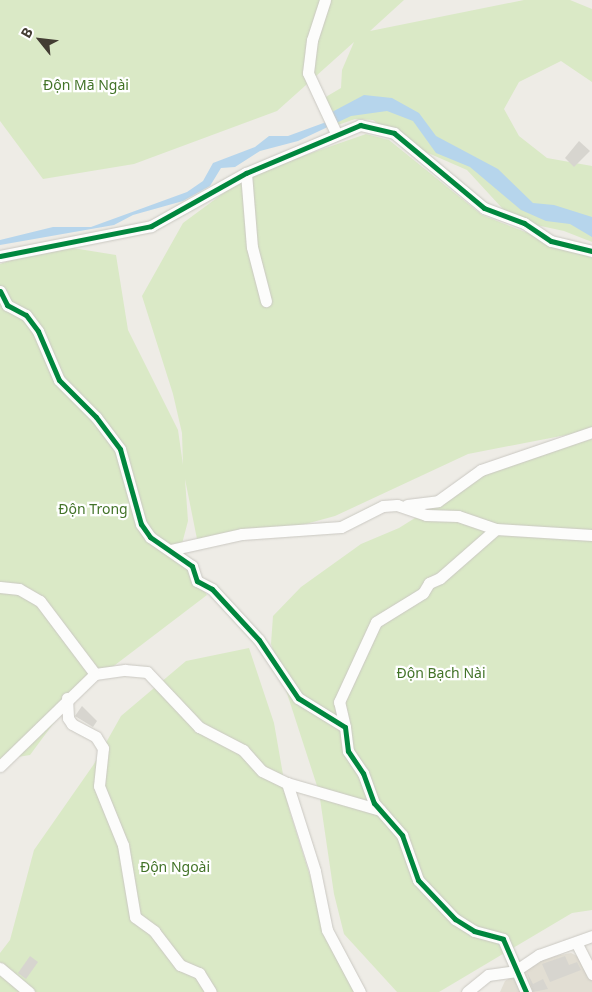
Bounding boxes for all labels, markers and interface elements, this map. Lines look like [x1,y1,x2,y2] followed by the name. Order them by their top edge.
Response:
[15,15,65,65] north arrow
[16,24,37,41] text: B
[43,77,129,93] park label: Độn Mã Ngài
[58,501,128,517] park label: Độn Trong
[396,665,486,681] park label: Độn Bạch Nài
[140,859,210,875] park label: Độn Ngoài

